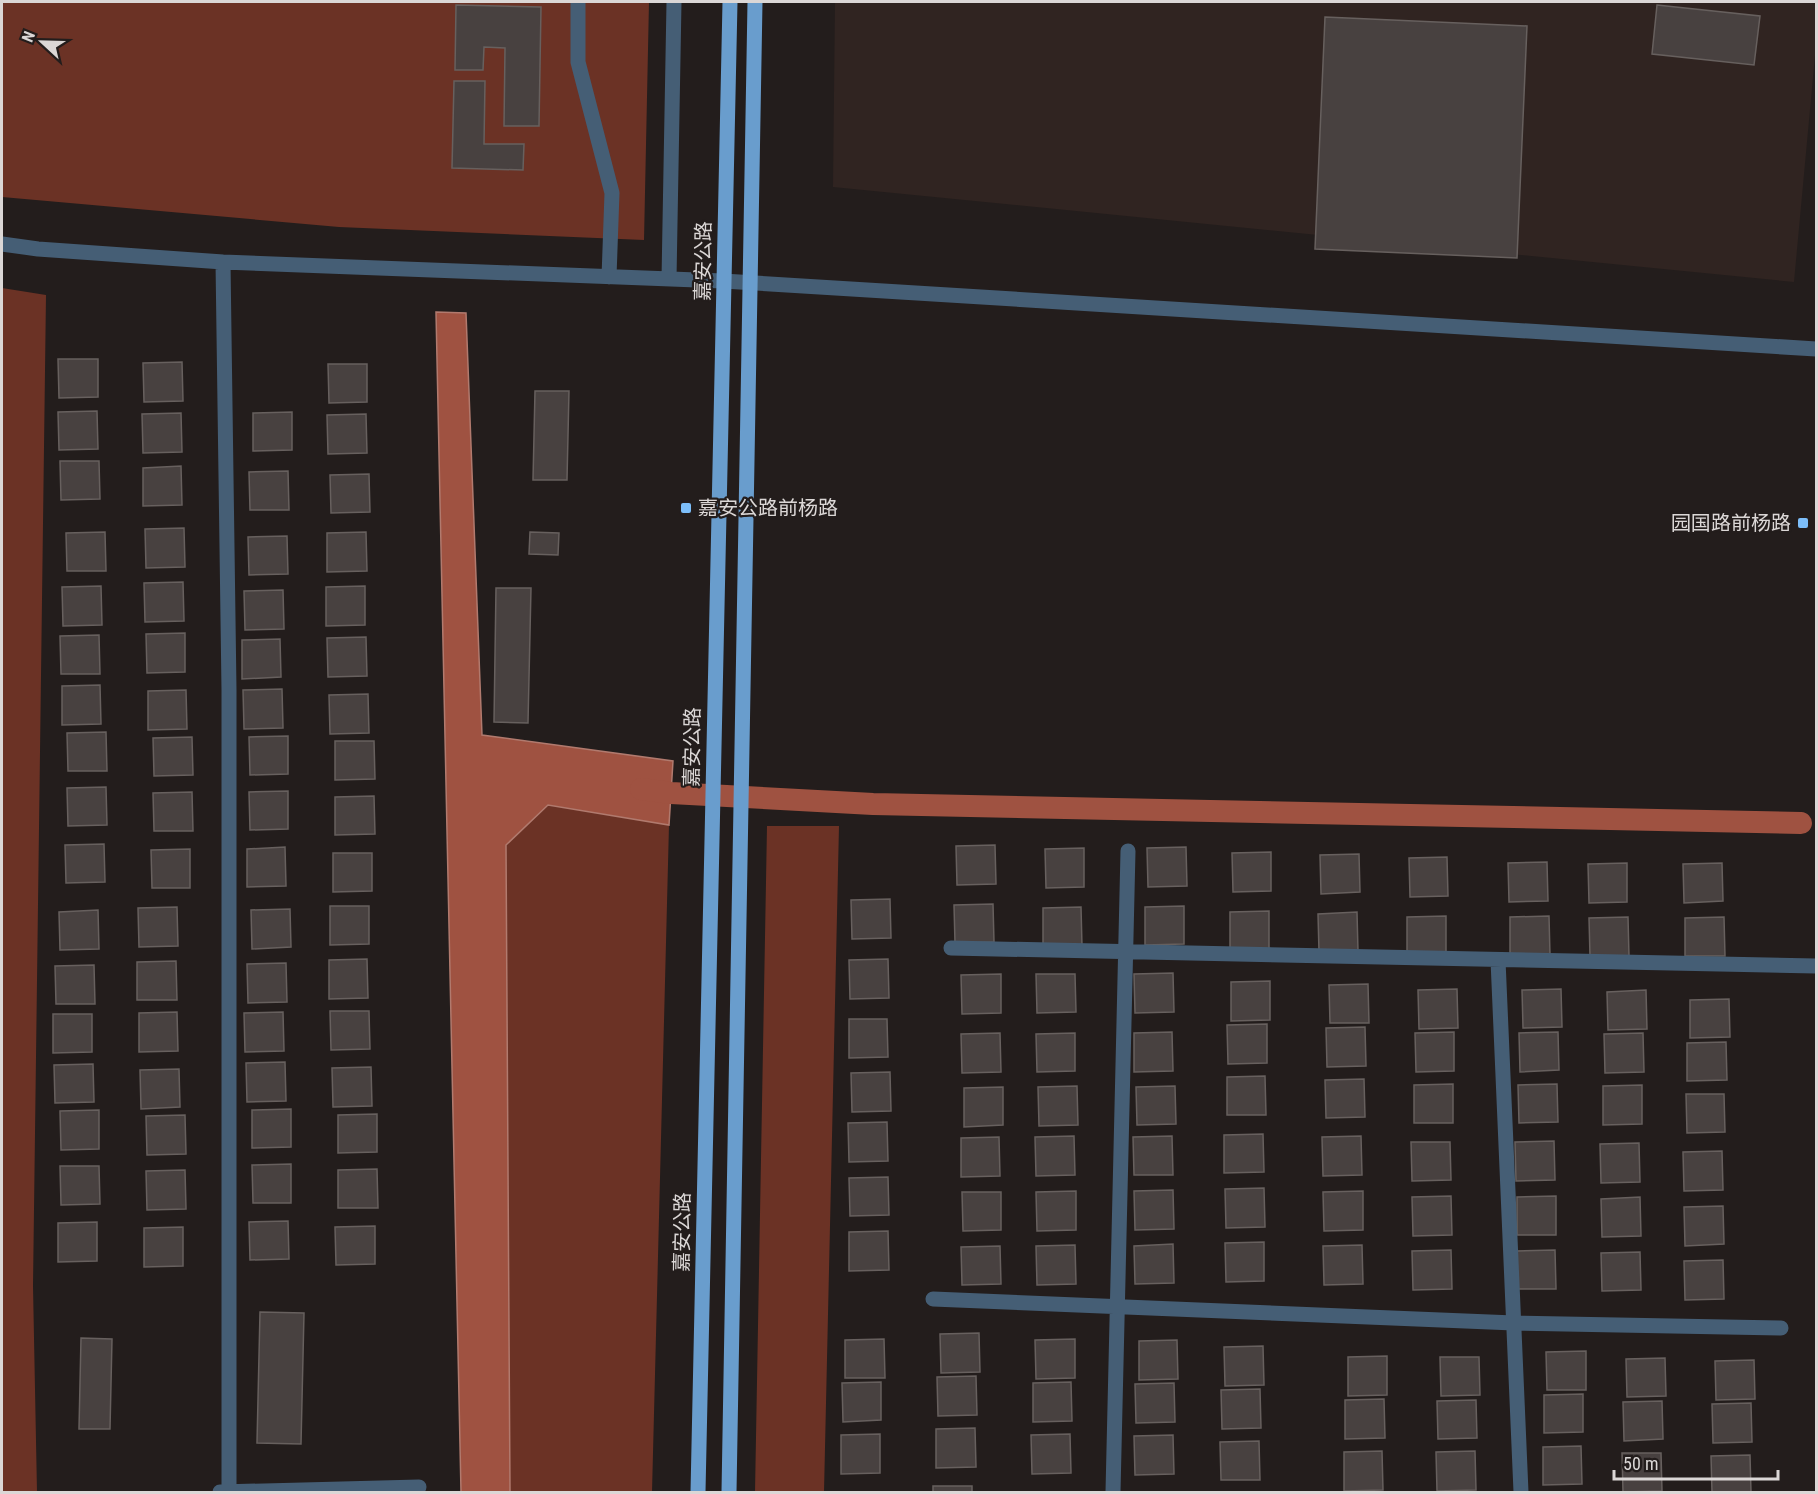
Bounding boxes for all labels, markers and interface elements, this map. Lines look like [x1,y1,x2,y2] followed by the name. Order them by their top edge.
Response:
[12,12,72,72] north arrow
[18,28,39,45] text: N
[690,221,716,301] street label: 嘉安公路
[698,496,838,520] place label: 嘉安公路前杨路
[679,501,693,515] marker: 嘉安公路前杨路
[1671,511,1791,535] place label: 园国路前杨路
[1796,516,1810,530] marker: 园国路前杨路
[679,707,705,787] street label: 嘉安公路
[669,1192,695,1272] street label: 嘉安公路
[1614,1443,1778,1481] scale bar
[1623,1453,1658,1474] text: 50 m

